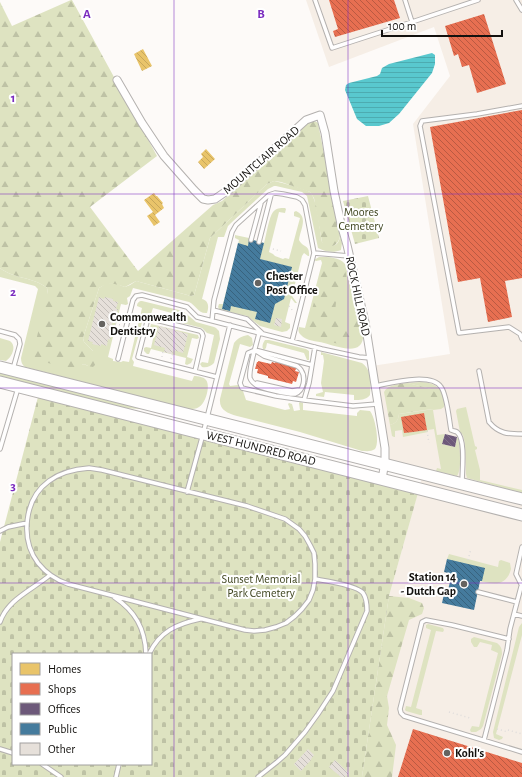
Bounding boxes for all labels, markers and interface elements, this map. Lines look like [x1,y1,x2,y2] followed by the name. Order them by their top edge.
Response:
[83,8,91,21] text: A
[257,8,265,21] text: B
[382,12,502,38] scale bar
[388,20,416,32] text: 100 m
[11,92,15,105] text: 1
[221,124,302,196] street label: MOUNTCLAIR ROAD
[338,206,384,233] park label: Moores Cemetery
[344,255,372,337] street label: ROCK HILL ROAD
[266,270,318,296] place label: Chester Post Office
[253,278,263,288] marker: Chester Post Office
[10,286,16,299] text: 2
[110,311,186,338] place label: Commonwealth Dentistry
[97,319,107,329] marker: Commonwealth Dentistry
[205,429,317,467] street label: WEST HUNDRED ROAD
[10,480,16,493] text: 3
[401,571,456,597] place label: Station 14 - Dutch Gap
[221,573,301,600] park label: Sunset Memorial Park Cemetery
[459,579,469,589] marker: Station 14 - Dutch Gap
[12,653,152,765] legend
[48,663,81,675] text: Homes
[48,683,76,695] text: Shops
[48,703,81,715] text: Offices
[48,723,77,735] text: Public
[48,743,75,755] text: Other
[455,747,485,759] place label: Kohl's
[442,748,452,758] marker: Kohl's

